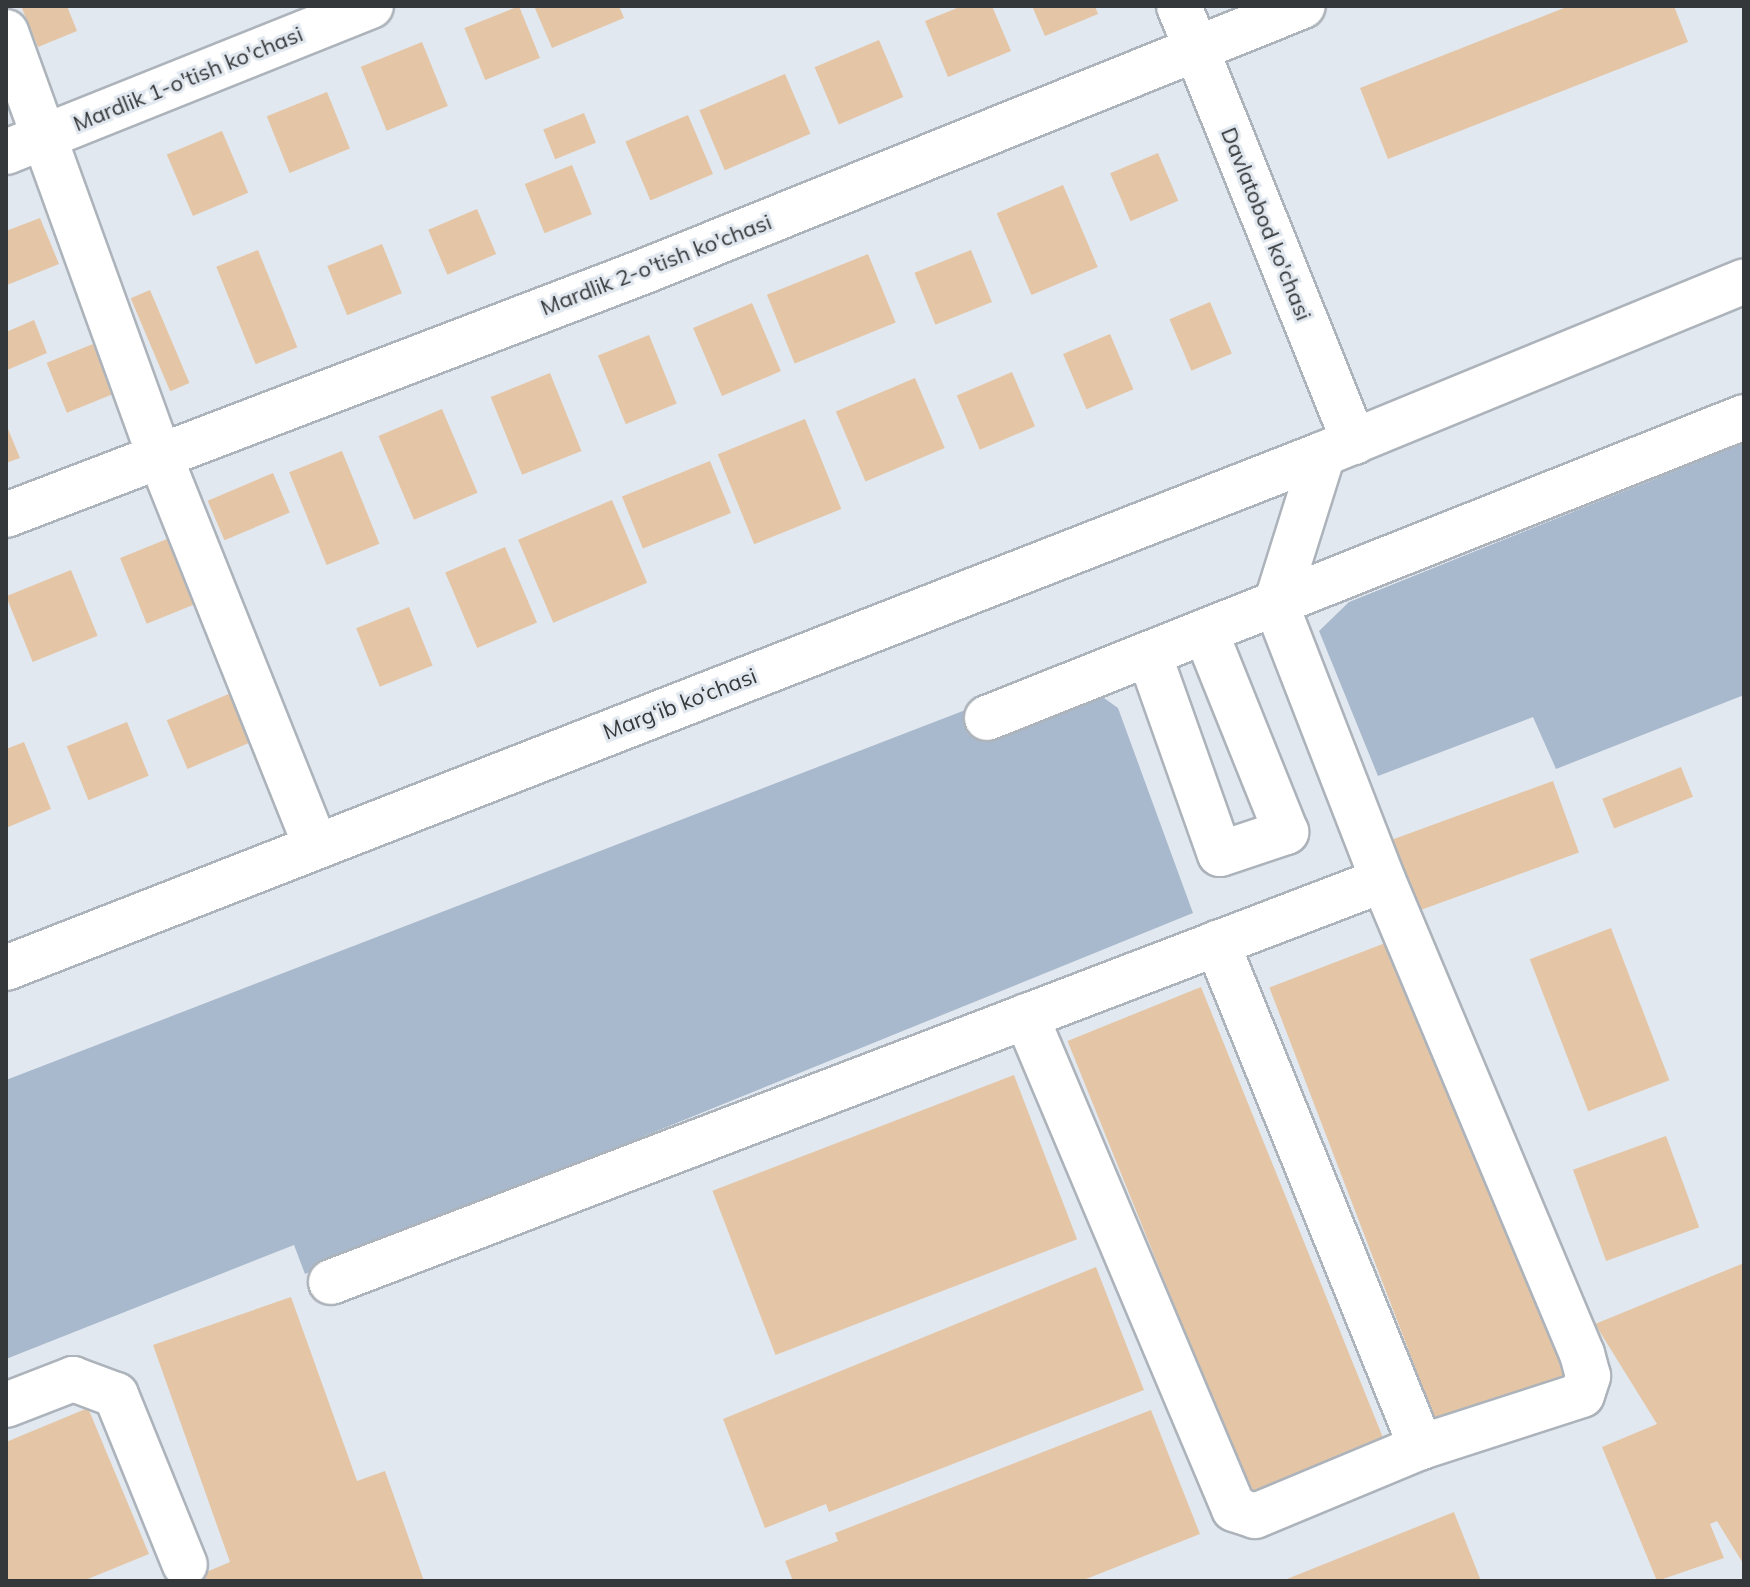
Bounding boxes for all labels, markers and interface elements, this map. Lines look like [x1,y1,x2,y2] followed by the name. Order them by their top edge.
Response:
[69,21,307,137] street label: Mardlik 1-o'tish ko'chasi
[1215,124,1317,324] street label: Davlatobod ko'chasi
[537,209,775,321] street label: Mardlik 2-o'tish ko'chasi
[599,663,761,745] street label: Marg‘ib ko‘chasi

